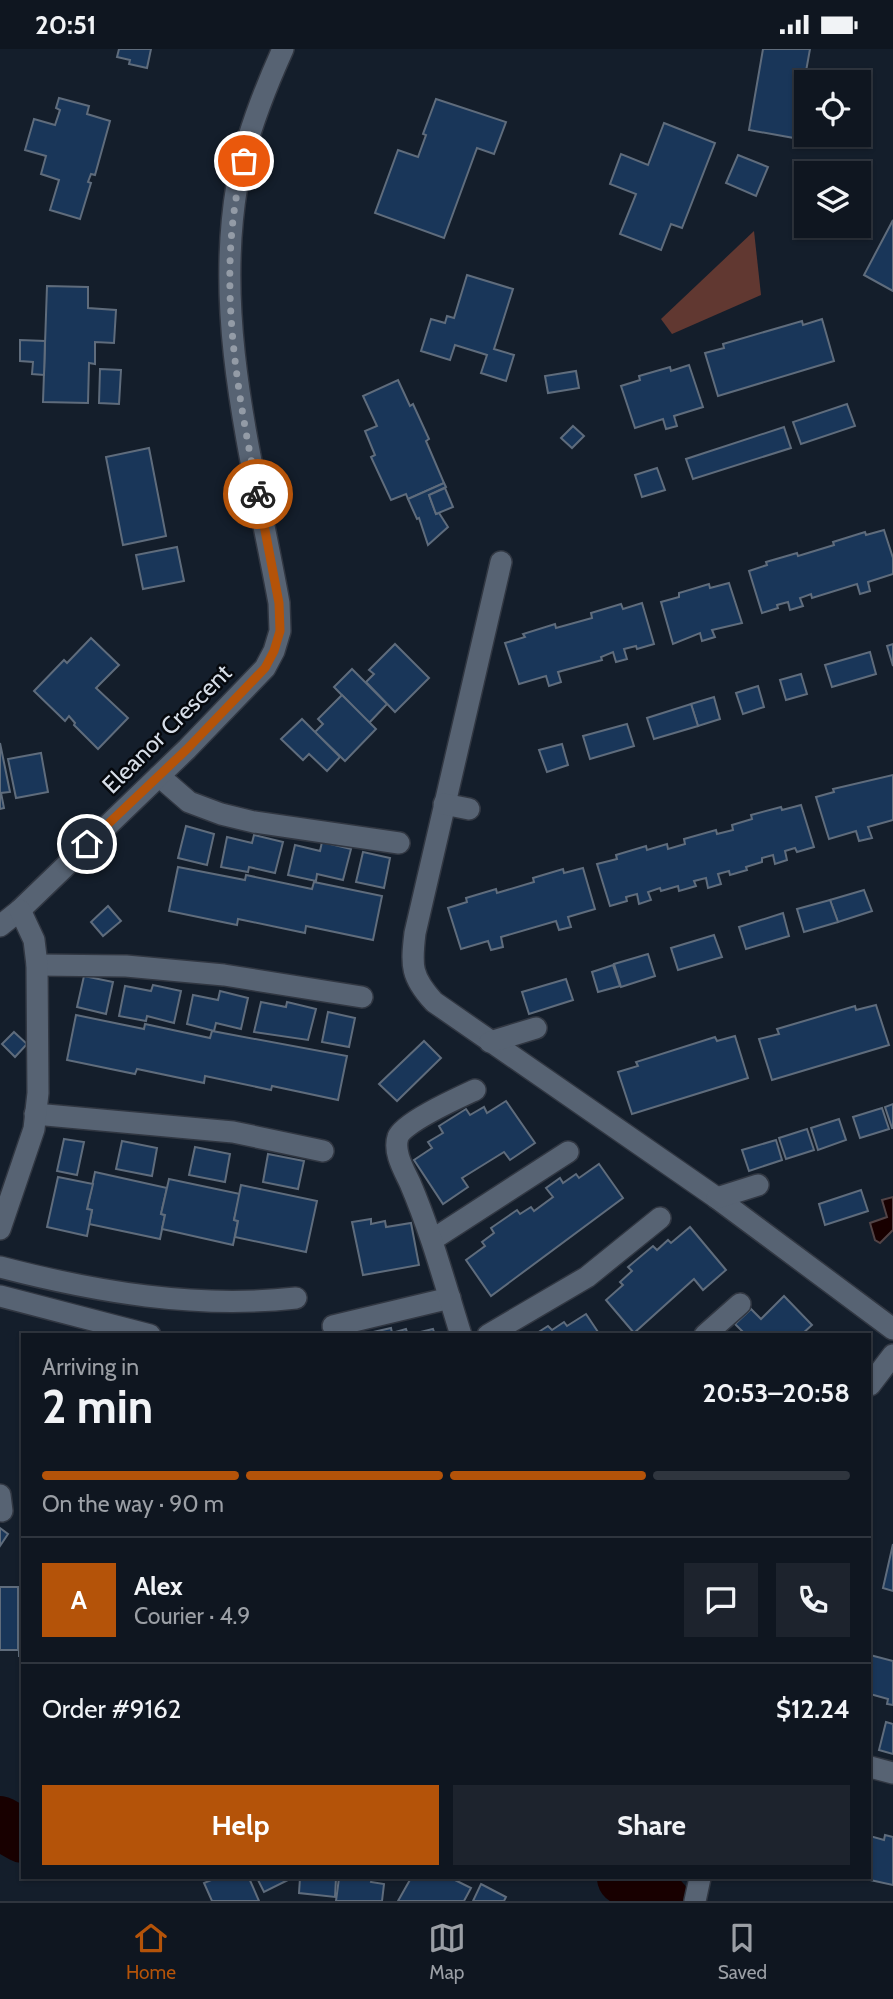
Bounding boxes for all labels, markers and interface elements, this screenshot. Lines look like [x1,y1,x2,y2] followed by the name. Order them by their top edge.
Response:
[35,9,96,41] text: 20:51
[794,70,871,238] map controls
[794,70,871,147] button: locate
[214,131,274,191] pin
[225,142,263,180] icon: bag
[794,161,871,238] button: layers
[223,459,293,529] courier
[239,475,277,513] icon: bike
[96,658,237,799] street label: Eleanor Crescent
[57,814,117,874] pin
[68,825,106,863] icon: home
[42,1353,139,1381] text: Arriving in
[703,1377,850,1409] text: 20:53–20:58
[42,1379,153,1435] text: 2 min
[42,1490,224,1518] text: On the way · 90 m
[684,1563,758,1637] button: chat
[776,1563,850,1637] button: phone
[134,1570,183,1602] text: Alex
[71,1584,87,1616] text: A
[134,1602,250,1630] text: Courier · 4.9
[42,1693,181,1725] text: Order #9162
[776,1693,850,1725] text: $12.24
[42,1785,439,1865] button: Help
[453,1785,850,1865] button: Share
[126,1919,176,1984] tab: Home
[428,1919,466,1984] tab: Map
[718,1919,767,1984] tab: Saved

